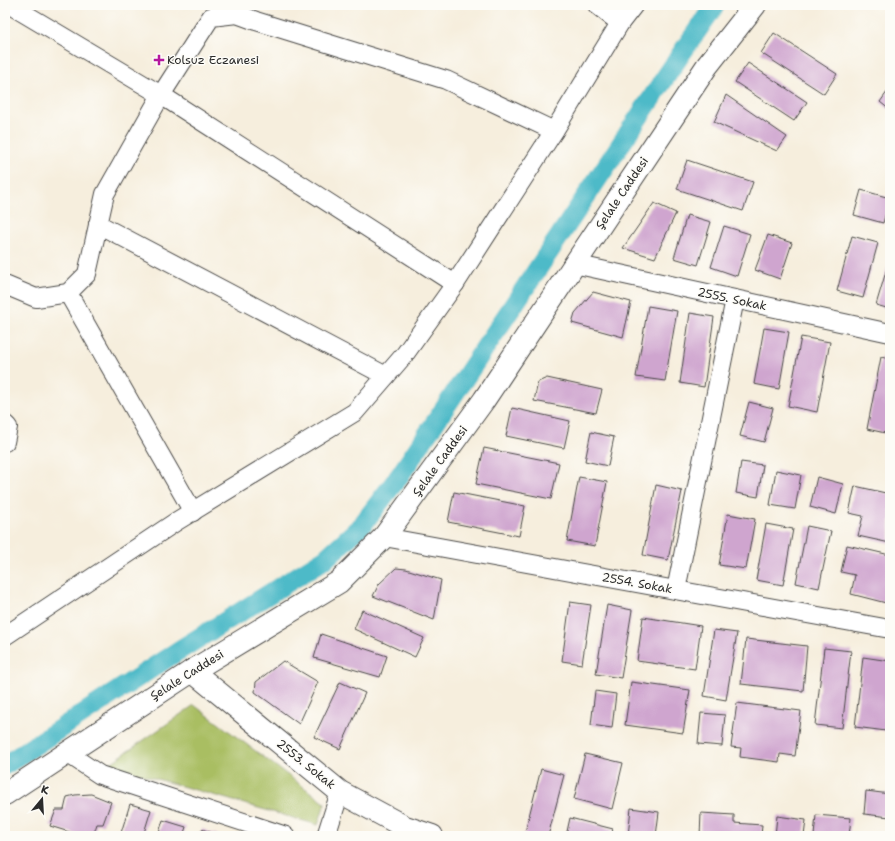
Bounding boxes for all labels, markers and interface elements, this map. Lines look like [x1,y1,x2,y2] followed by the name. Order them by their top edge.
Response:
[167,52,259,68] place label: Kolsuz Eczanesi
[154,55,164,65] marker: Kolsuz Eczanesi
[592,154,652,232] street label: Şelale Caddesi
[696,284,768,314] street label: 2555. Sokak
[409,422,471,500] street label: Şelale Caddesi
[600,569,674,597] street label: 2554. Sokak
[147,646,227,704] street label: Şelale Caddesi
[273,735,339,793] street label: 2553. Sokak
[22,779,62,819] north arrow
[39,782,51,798] text: K

